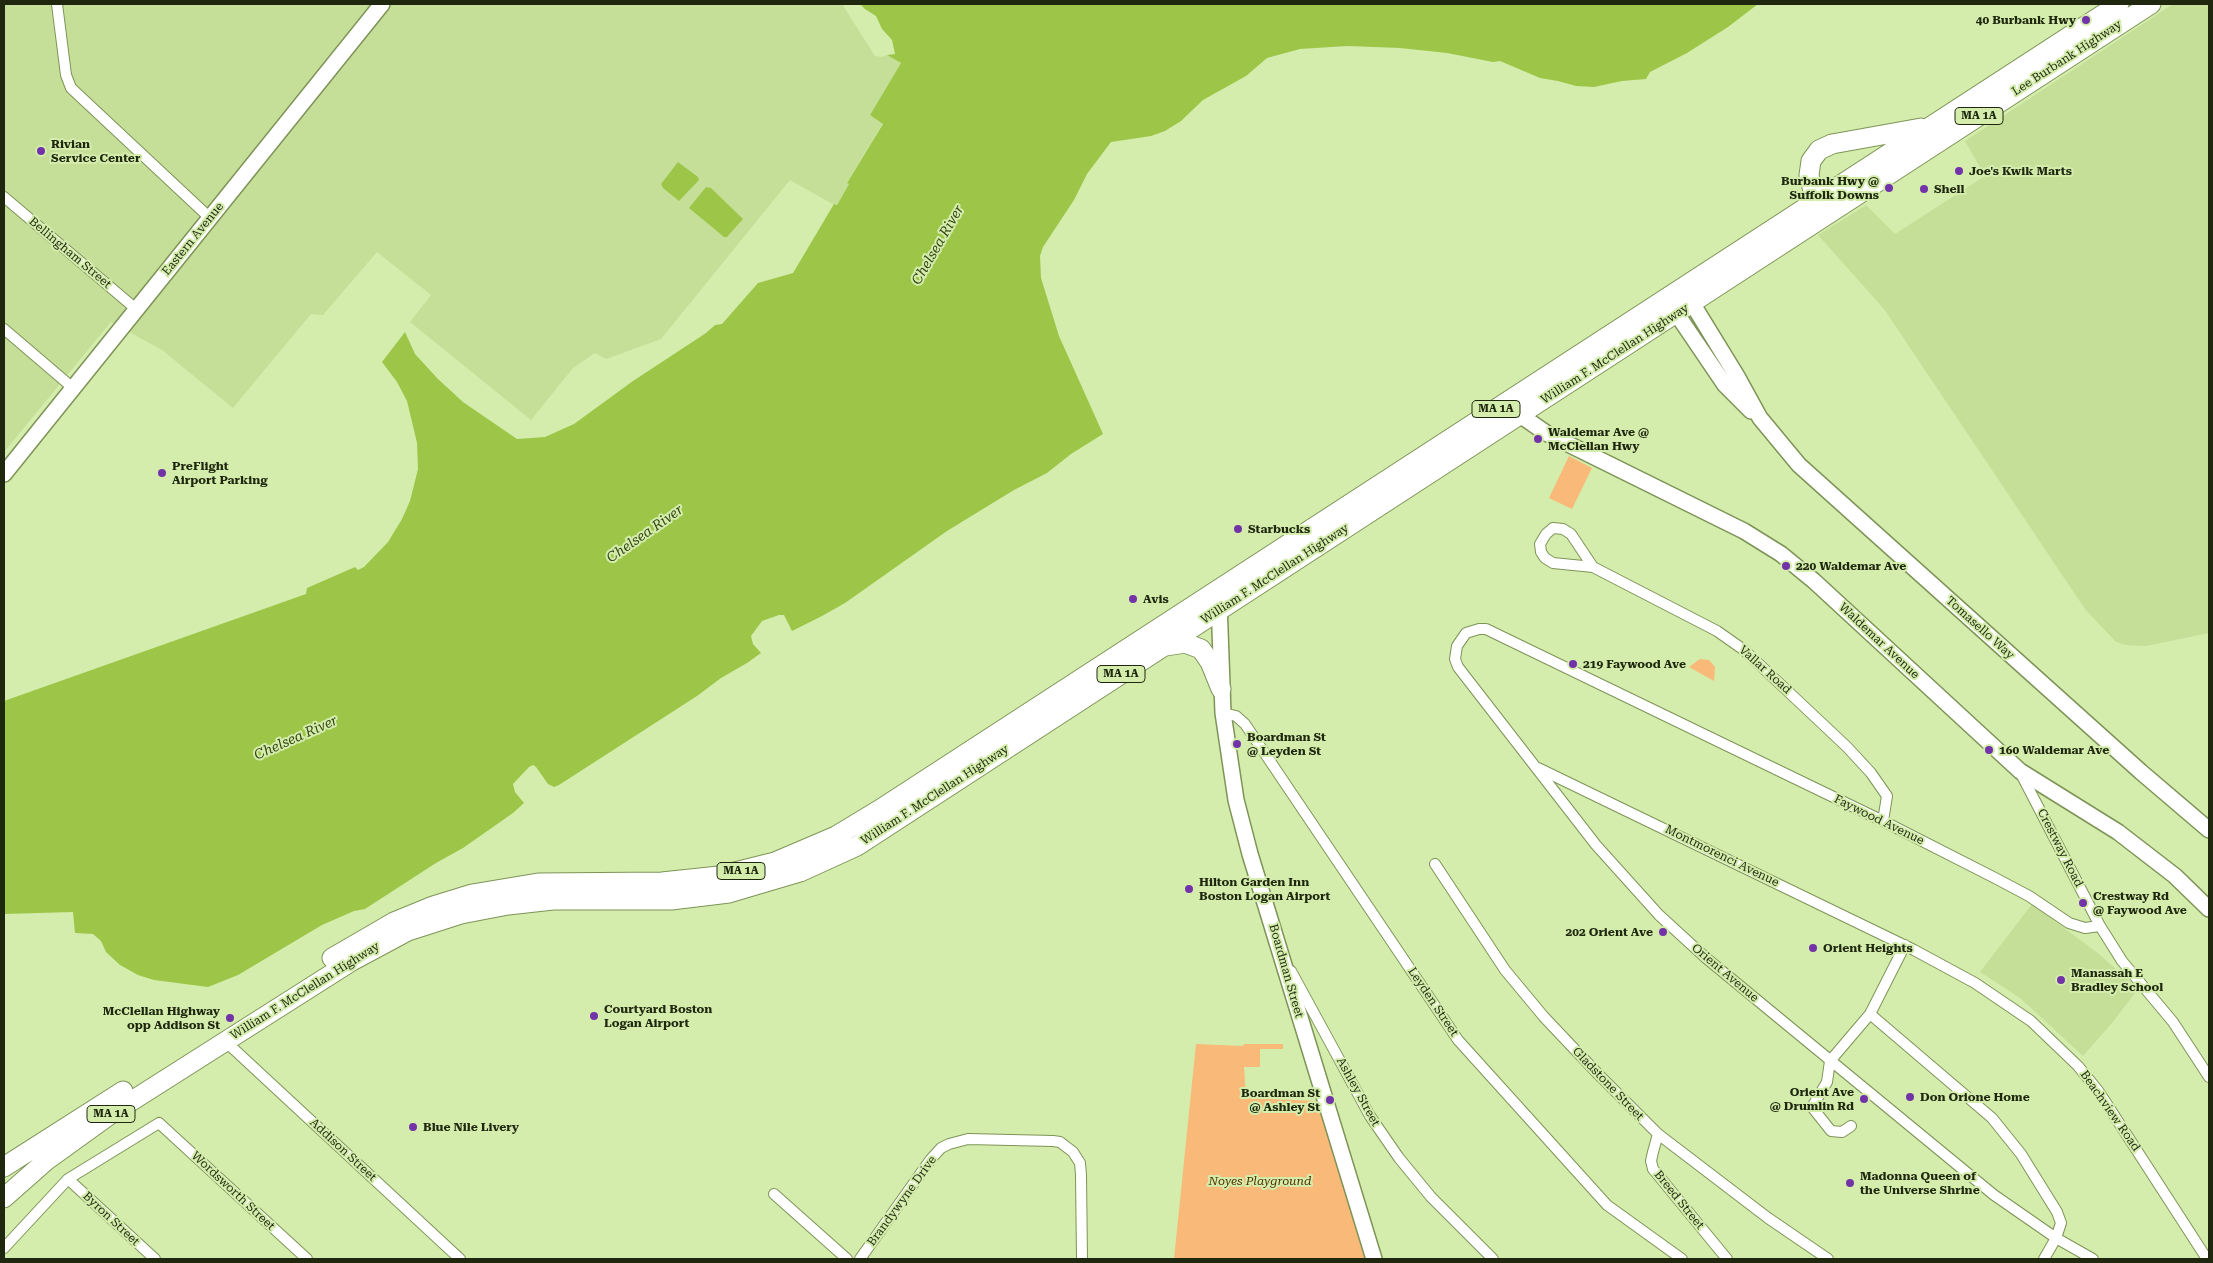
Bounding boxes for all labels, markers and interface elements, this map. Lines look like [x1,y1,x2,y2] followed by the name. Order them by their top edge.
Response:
[1976,13,2076,27] place label: 40 Burbank Hwy
[2080,14,2092,26] marker: 40 Burbank Hwy
[2010,17,2124,99] street label: Lee Burbank Highway
[1955,108,2003,124] road number: MA 1A
[51,137,140,165] place label: Rivian Service Center
[35,145,47,157] marker: Rivian Service Center
[1969,164,2072,178] place label: Joe's Kwik Marts
[1953,165,1965,177] marker: Joe's Kwik Marts
[1781,174,1879,202] place label: Burbank Hwy @ Suffolk Downs
[1883,182,1895,194] marker: Burbank Hwy @ Suffolk Downs
[1934,182,1964,196] place label: Shell
[1918,183,1930,195] marker: Shell
[159,200,227,278] street label: Eastern Avenue
[908,202,968,288] water label: Chelsea River
[26,214,114,292] street label: Bellingham Street
[1539,301,1691,407] street label: William F. McClellan Highway
[1472,400,1520,418] road number: MA 1A
[1548,425,1649,453] place label: Waldemar Ave @ McClellan Hwy
[1532,433,1544,445] marker: Waldemar Ave @ McClellan Hwy
[172,459,268,487] place label: PreFlight Airport Parking
[156,467,168,479] marker: PreFlight Airport Parking
[604,501,686,567] water label: Chelsea River
[1199,521,1351,627] street label: William F. McClellan Highway
[1248,522,1310,536] place label: Starbucks
[1232,523,1244,535] marker: Starbucks
[1796,559,1906,573] place label: 220 Waldemar Ave
[1780,560,1792,572] marker: 220 Waldemar Ave
[1143,592,1169,606] place label: Avis
[1127,593,1139,605] marker: Avis
[1943,594,2017,662] street label: Tomasello Way
[1836,600,1922,682] street label: Waldemar Avenue
[1736,643,1794,697] street label: Vallar Road
[1583,657,1686,671] place label: 219 Faywood Ave
[1567,658,1579,670] marker: 219 Faywood Ave
[1097,666,1145,682] road number: MA 1A
[252,712,340,764] water label: Chelsea River
[1247,730,1326,758] place label: Boardman St @ Leyden St
[1231,738,1243,750] marker: Boardman St @ Leyden St
[859,742,1011,848] street label: William F. McClellan Highway
[1999,743,2109,757] place label: 160 Waldemar Ave
[1983,744,1995,756] marker: 160 Waldemar Ave
[1832,792,1926,848] street label: Faywood Avenue
[2034,806,2086,890] street label: Crestway Road
[1663,822,1781,890] street label: Montmorenci Avenue
[717,862,765,879] road number: MA 1A
[1199,875,1330,903] place label: Hilton Garden Inn Boston Logan Airport
[1183,883,1195,895] marker: Hilton Garden Inn Boston Logan Airport
[2093,889,2187,917] place label: Crestway Rd @ Faywood Ave
[2077,897,2089,909] marker: Crestway Rd @ Faywood Ave
[1266,922,1306,1020] street label: Boardman Street
[1565,925,1653,939] place label: 202 Orient Ave
[1657,926,1669,938] marker: 202 Orient Ave
[228,939,382,1043] street label: William F. McClellan Highway
[1689,941,1761,1005] street label: Orient Avenue
[1823,941,1913,955] place label: Orient Heights
[1807,942,1819,954] marker: Orient Heights
[1405,965,1461,1039] street label: Leyden Street
[2071,966,2163,994] place label: Manassah E Bradley School
[2055,974,2067,986] marker: Manassah E Bradley School
[604,1002,712,1030] place label: Courtyard Boston Logan Airport
[103,1004,220,1032] place label: McClellan Highway opp Addison St
[588,1010,600,1022] marker: Courtyard Boston Logan Airport
[224,1012,236,1024] marker: McClellan Highway opp Addison St
[1569,1044,1647,1124] street label: Gladstone Street
[1333,1055,1383,1129] street label: Ashley Street
[2077,1068,2143,1154] street label: Beachview Road
[1770,1085,1854,1113] place label: Orient Ave @ Drumlin Rd
[1241,1086,1320,1114] place label: Boardman St @ Ashley St
[1920,1090,2030,1104] place label: Don Orione Home
[1904,1091,1916,1103] marker: Don Orione Home
[1858,1093,1870,1105] marker: Orient Ave @ Drumlin Rd
[1324,1094,1336,1106] marker: Boardman St @ Ashley St
[87,1106,135,1122] road number: MA 1A
[307,1115,379,1185] street label: Addison Street
[423,1120,519,1134] place label: Blue Nile Livery
[407,1121,419,1133] marker: Blue Nile Livery
[188,1149,278,1233] street label: Wordsworth Street
[864,1153,940,1249] street label: Brandywyne Drive
[1651,1168,1707,1232] street label: Breed Street
[1860,1169,1980,1197] place label: Madonna Queen of the Universe Shrine
[1209,1174,1311,1188] park label: Noyes Playground
[1844,1177,1856,1189] marker: Madonna Queen of the Universe Shrine
[80,1189,142,1249] street label: Byron Street

